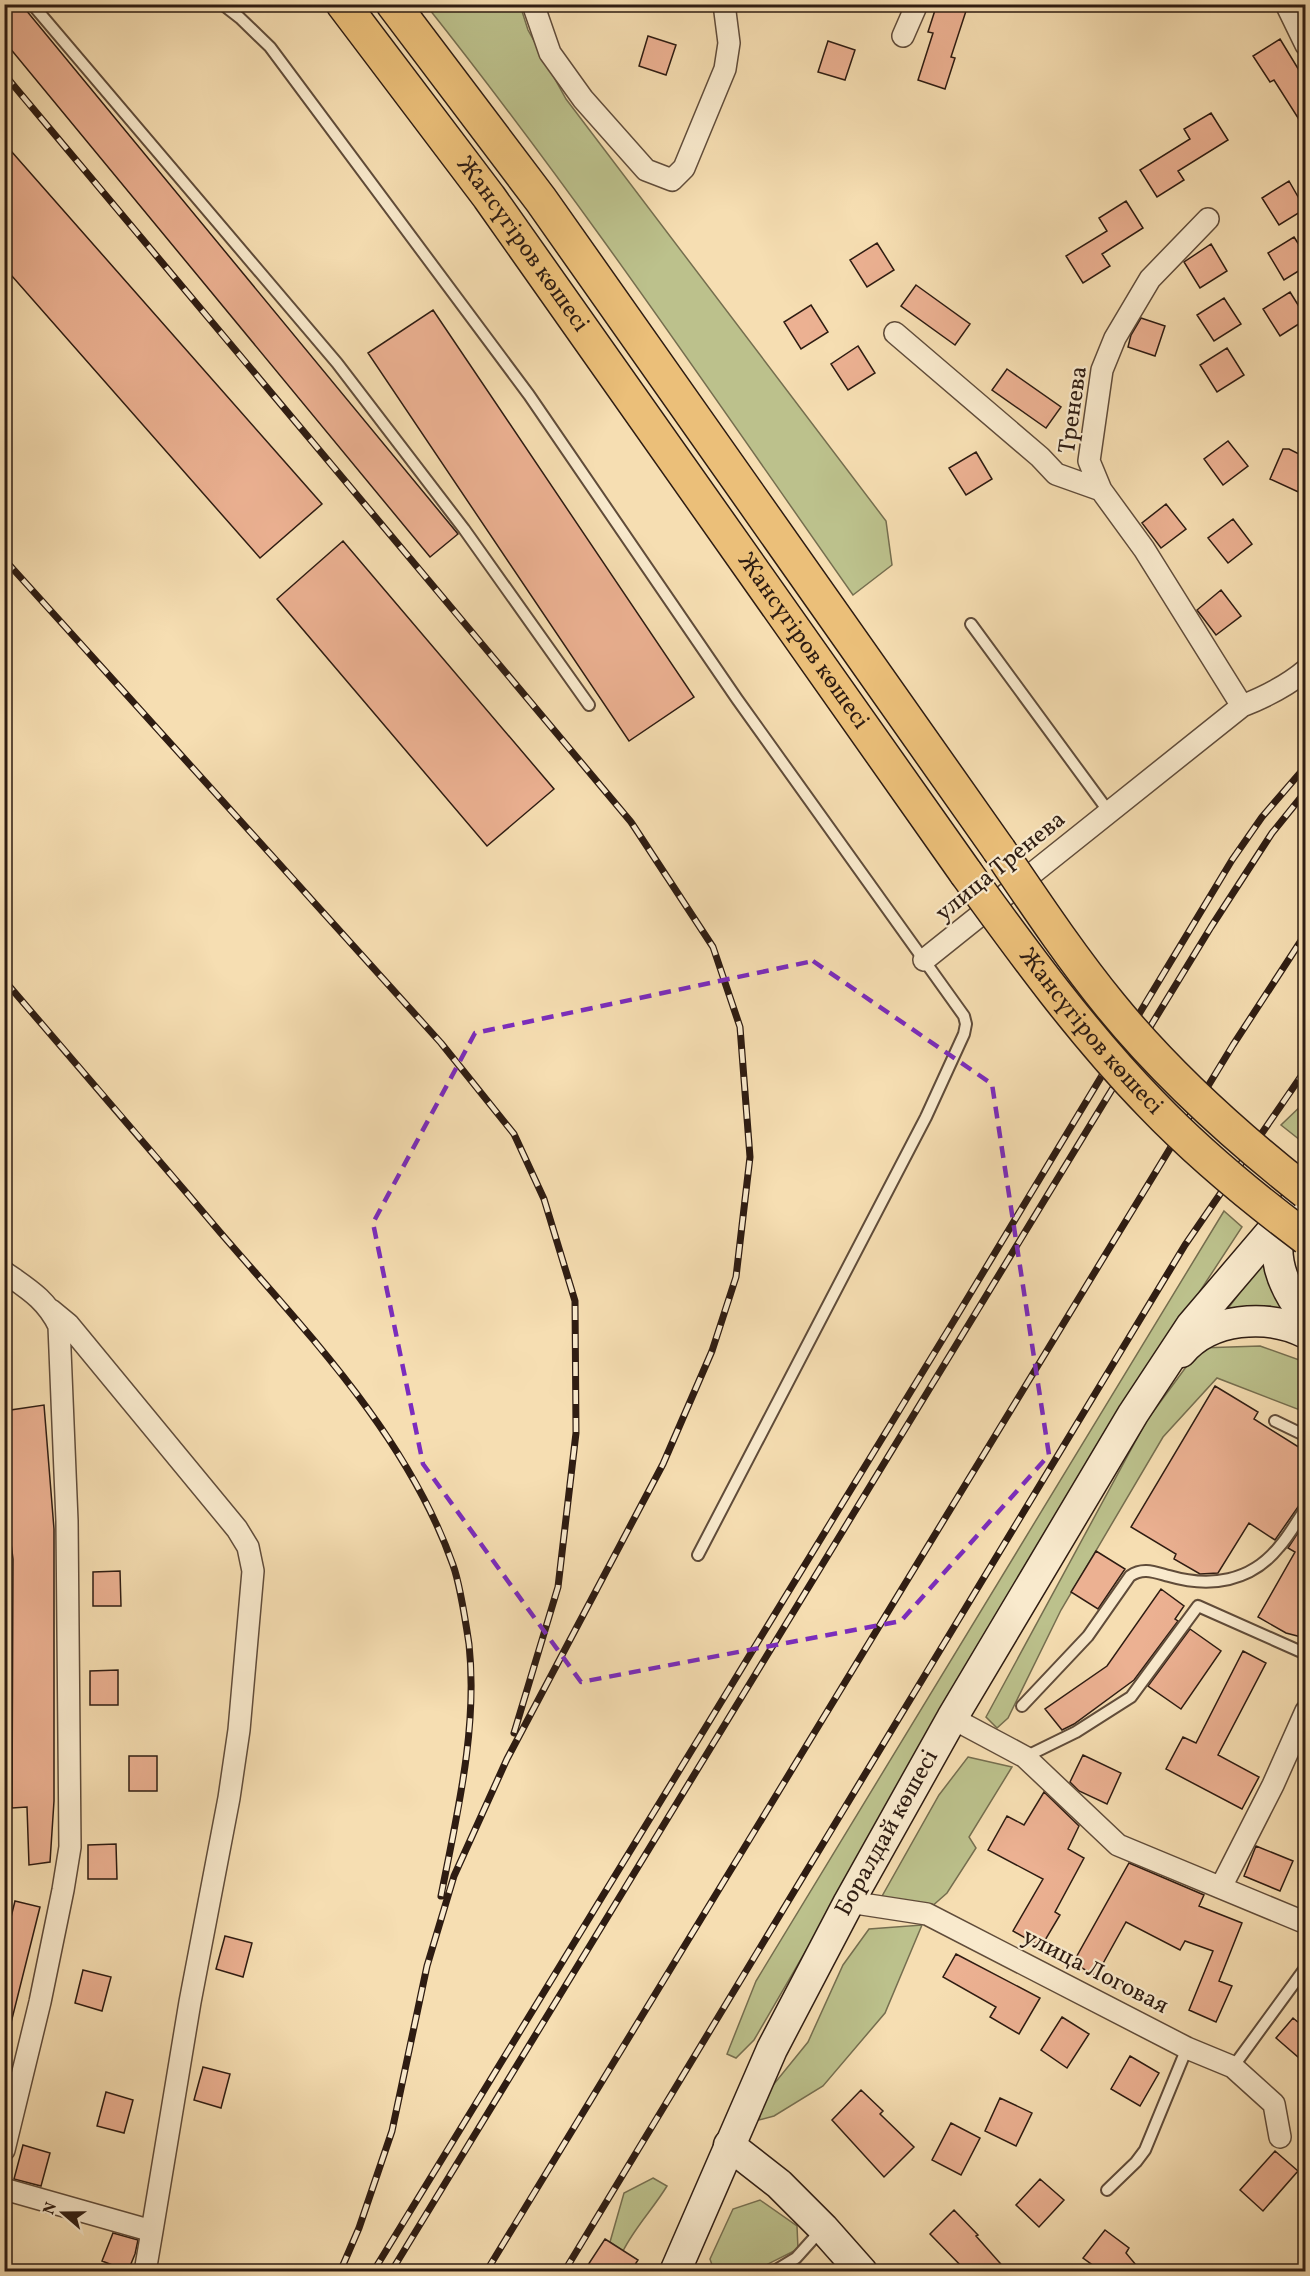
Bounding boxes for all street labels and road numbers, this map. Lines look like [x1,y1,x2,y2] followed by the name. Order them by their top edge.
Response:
[447,150,597,340] street label: Жансүгіров көшесі
[1051,364,1097,456] street label: Тренева
[728,546,877,737] street label: Жансүгіров көшесі
[928,804,1074,930] street label: улица Тренева
[1010,941,1170,1123] street label: Жансүгіров көшесі
[827,1744,948,1922] street label: Боралдай көшесі
[1016,1920,1174,2024] street label: улица Логовая

